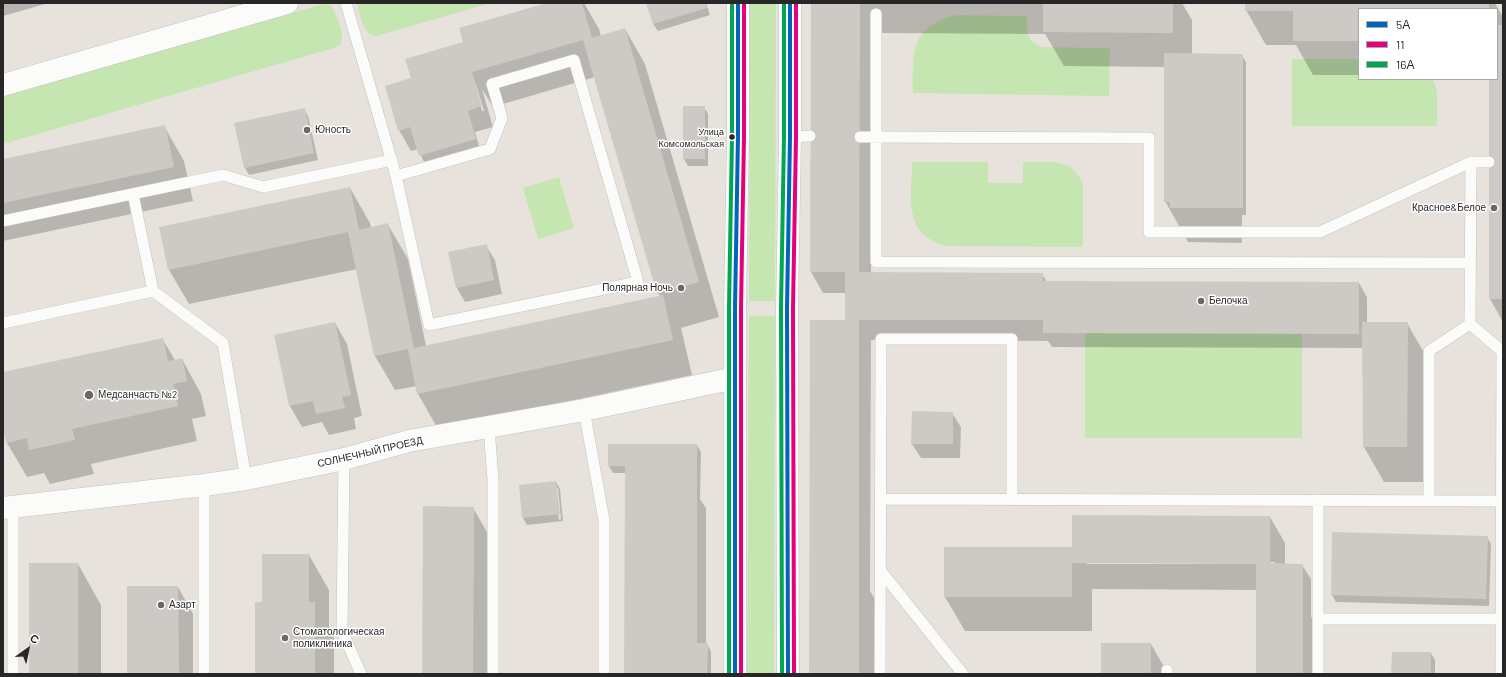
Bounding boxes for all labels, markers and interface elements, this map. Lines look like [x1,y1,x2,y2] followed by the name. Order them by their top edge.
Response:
[1358,8,1498,80] legend
[1396,17,1410,31] text: 5А
[1396,37,1404,51] text: 11
[1396,57,1414,71] text: 16А
[315,124,351,136] place label: Юность
[302,125,312,135] marker: Юность
[659,127,724,148] place label: Улица Комсомольская
[727,132,737,142] marker: Улица Комсомольская
[1412,202,1486,214] place label: Красное&Белое
[1489,203,1499,213] marker: Красное&Белое
[602,282,673,294] place label: Полярная Ночь
[676,283,686,293] marker: Полярная Ночь
[1209,295,1247,307] place label: Белочка
[1196,296,1206,306] marker: Белочка
[83,389,95,401] marker: Медсанчасть №2
[98,389,177,401] place label: Медсанчасть №2
[316,434,424,470] street label: СОЛНЕЧНЫЙ ПРОЕЗД
[169,599,196,611] place label: Азарт
[156,600,166,610] marker: Азарт
[293,626,384,650] place label: Стоматологическая поликлиника
[8,629,48,669] north arrow
[28,631,42,646] text: С
[280,633,290,643] marker: Стоматологическая поликлиника

